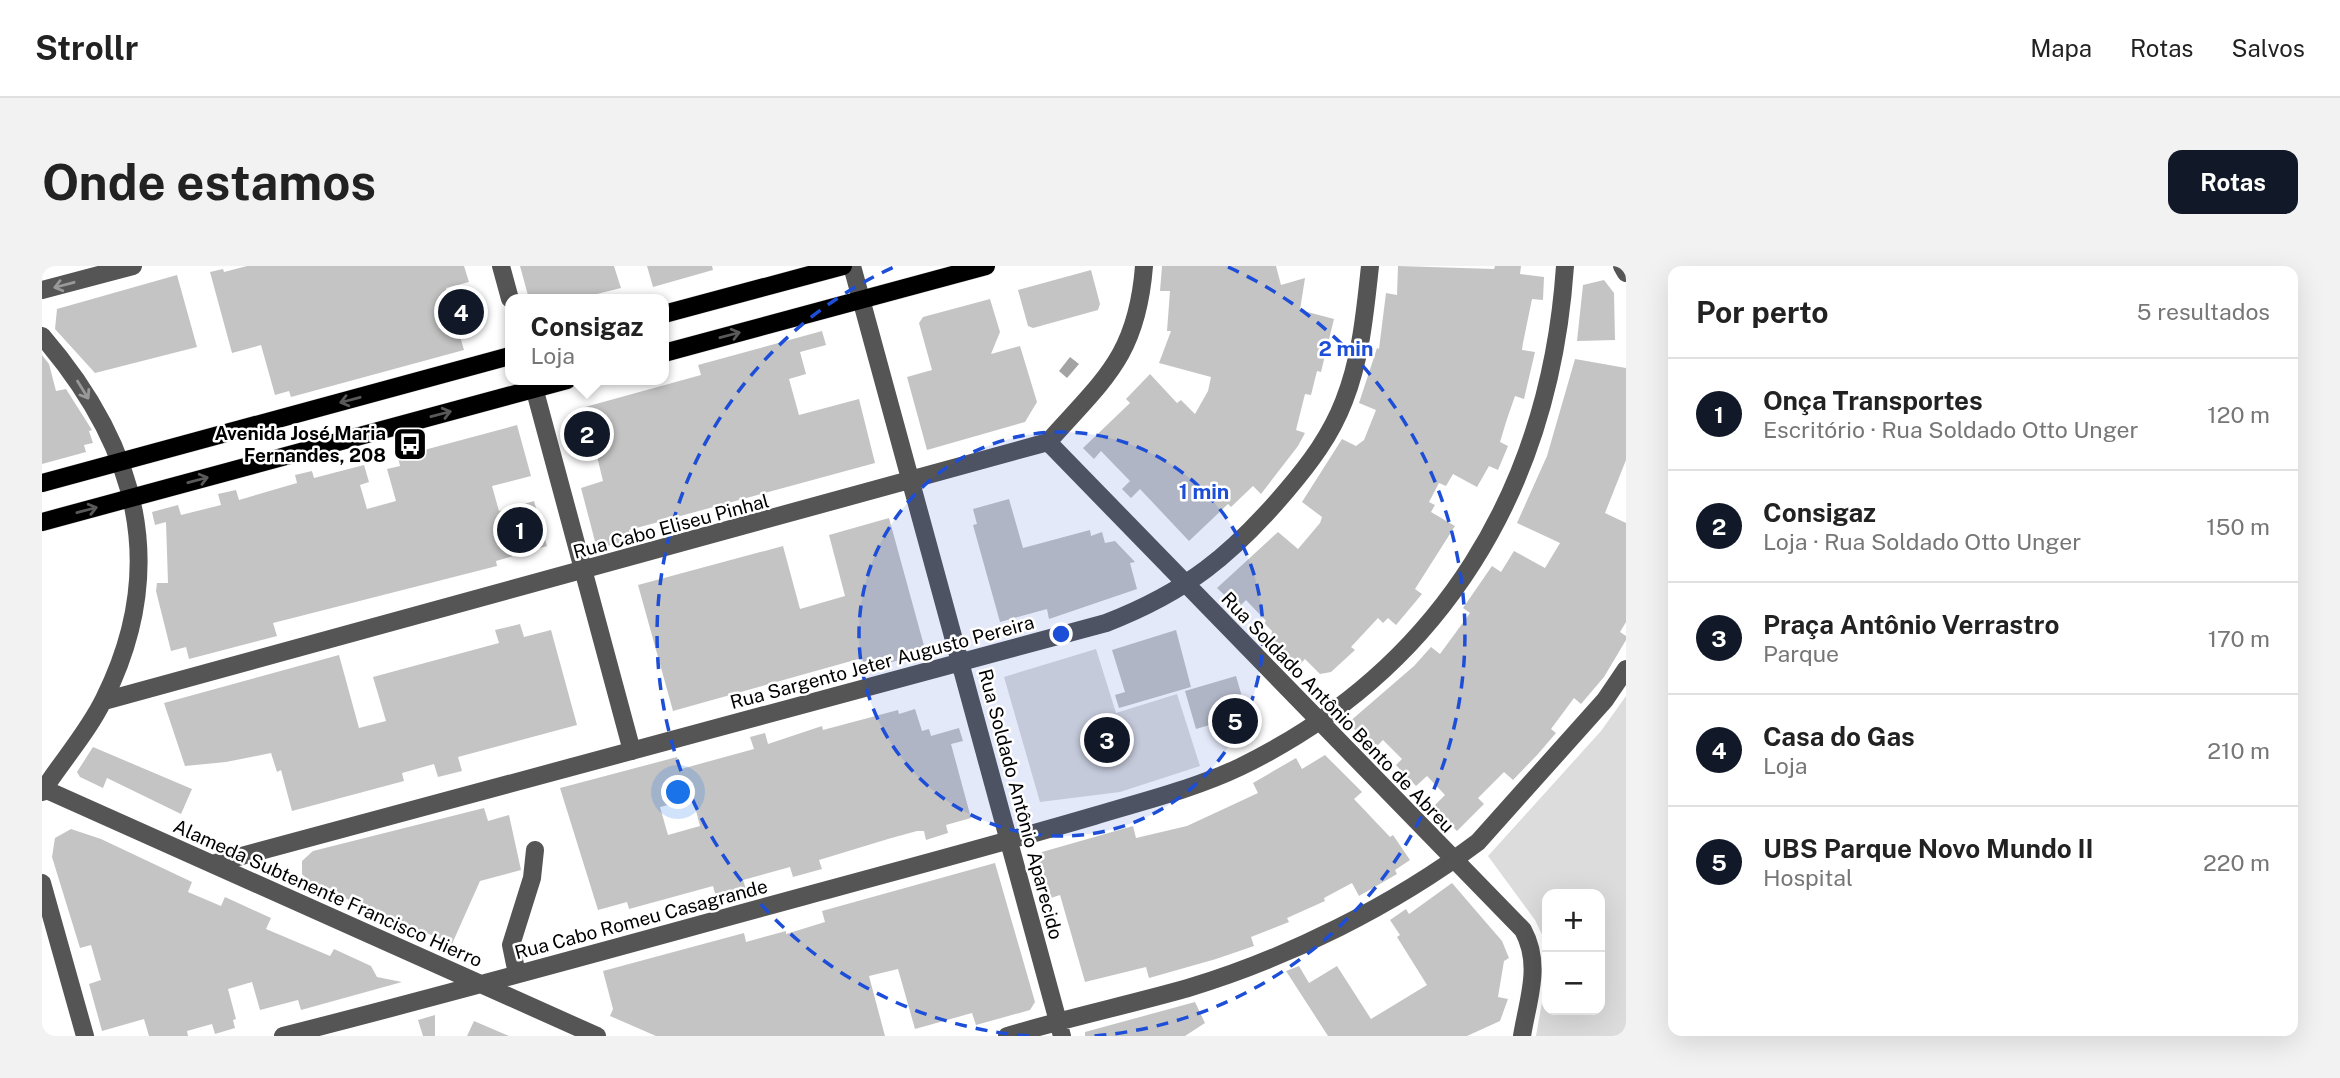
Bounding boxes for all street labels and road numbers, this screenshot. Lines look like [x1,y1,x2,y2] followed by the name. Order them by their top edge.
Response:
[571,489,771,563] street label: Rua Cabo Eliseu Pinhal
[1217,587,1459,837] street label: Rua Soldado Antônio Bento de Abreu
[728,611,1036,713] street label: Rua Sargento Jeter Augusto Pereira
[974,666,1068,942] street label: Rua Soldado Antônio Aparecido
[170,815,486,971] street label: Alameda Subtenente Francisco Hierro
[512,875,770,963] street label: Rua Cabo Romeu Casagrande

